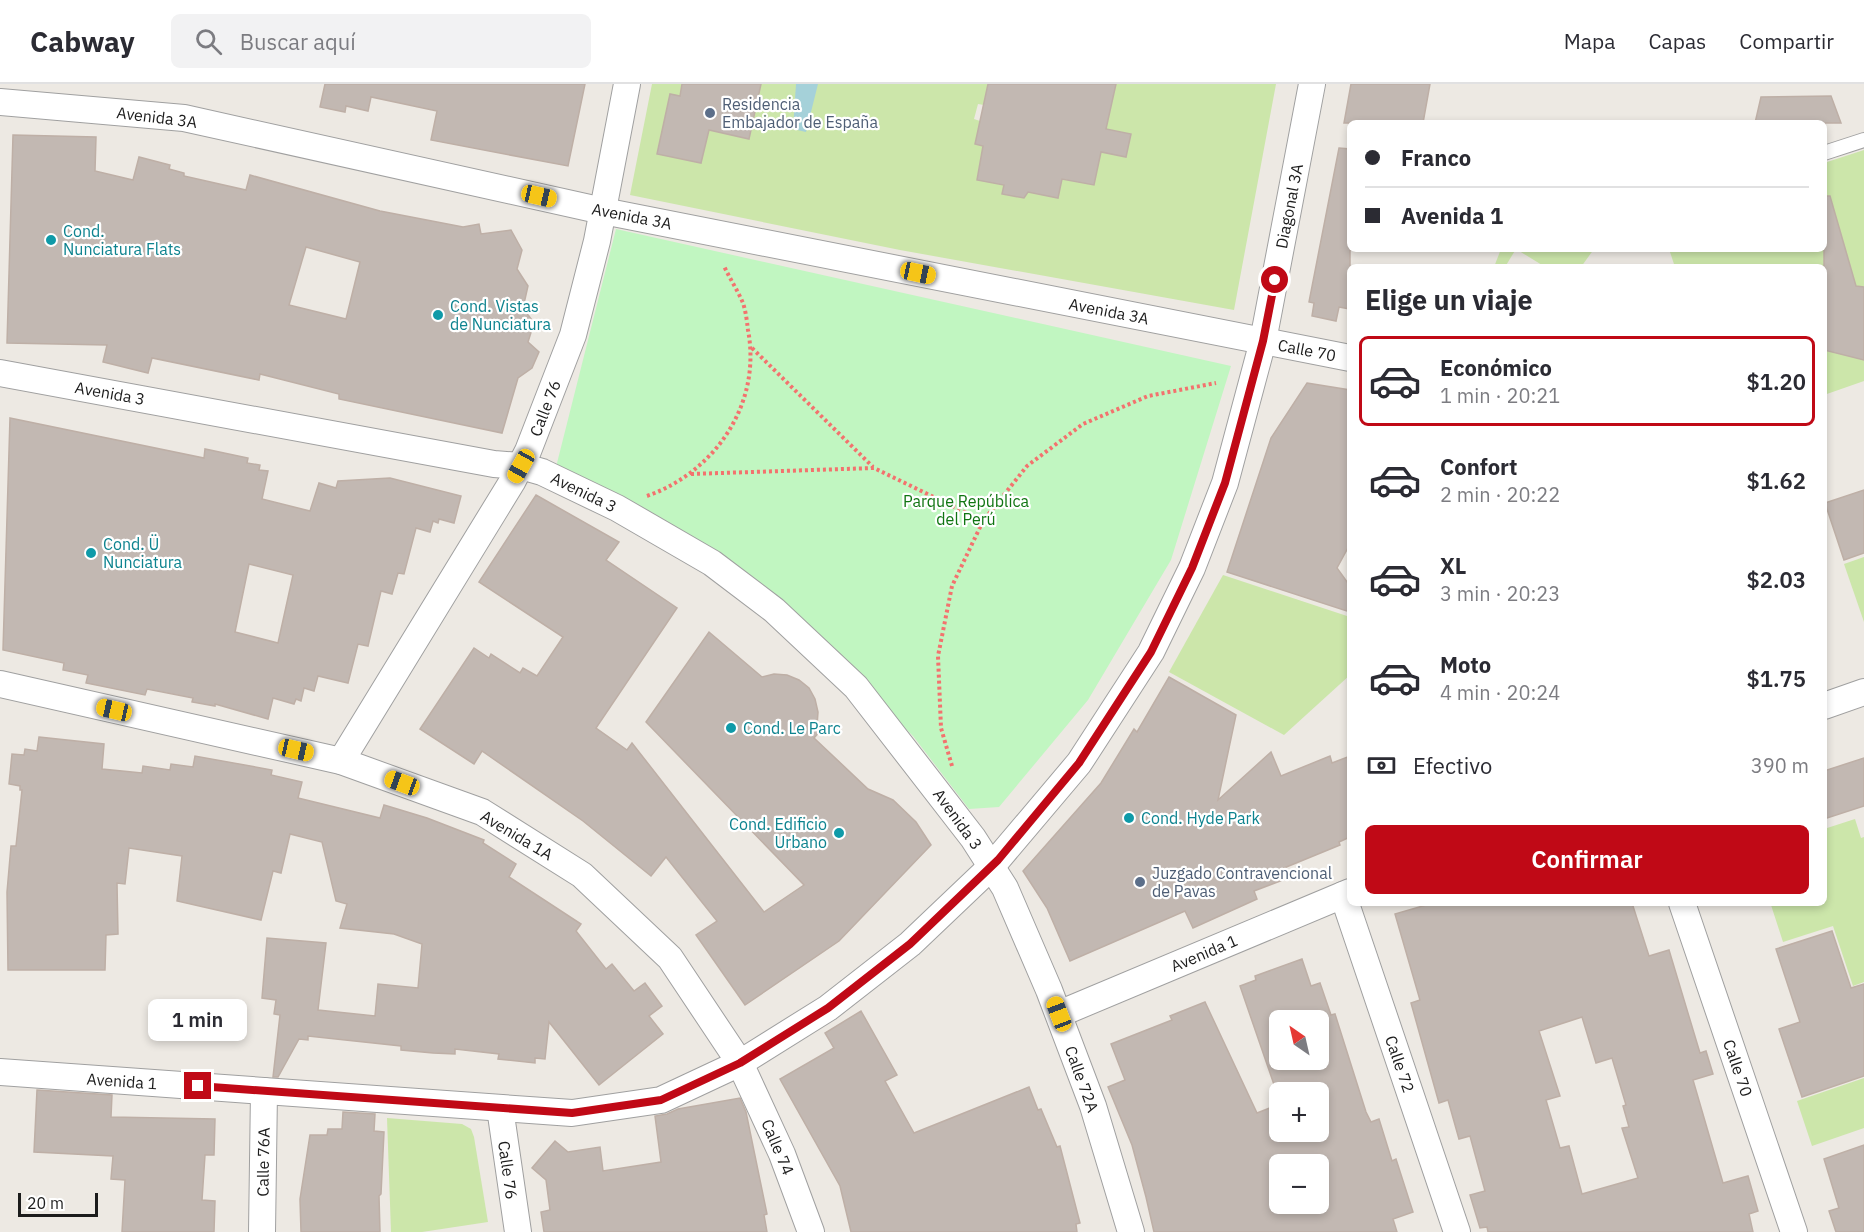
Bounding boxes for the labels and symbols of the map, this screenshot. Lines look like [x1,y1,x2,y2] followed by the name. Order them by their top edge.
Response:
[722,94,878,132] place label: Residencia Embajador de España
[116,102,198,132] street label: Avenida 3A
[703,106,717,120] marker: Residencia Embajador de España
[1271,162,1307,250] street label: Diagonal 3A
[519,183,559,209] car
[590,198,674,234] street label: Avenida 3A
[63,221,181,259] place label: Cond. Nunciatura Flats
[44,233,58,247] marker: Cond. Nunciatura Flats
[899,260,937,286] car
[1261,266,1288,293] route start
[1067,293,1151,329] street label: Avenida 3A
[450,296,551,334] place label: Cond. Vistas de Nunciatura
[431,308,445,322] marker: Cond. Vistas de Nunciatura
[1276,335,1338,365] street label: Calle 70
[73,377,147,409] street label: Avenida 3
[525,377,565,439] street label: Calle 76
[504,446,538,486] car
[548,468,620,516] street label: Avenida 3
[903,491,1030,529] park label: Parque República del Perú
[103,534,183,572] place label: Cond. Ü Nunciatura
[84,546,98,560] marker: Cond. Ü Nunciatura
[94,697,134,723] car
[743,718,841,738] place label: Cond. Le Parc
[724,721,738,735] marker: Cond. Le Parc
[276,737,316,763] car
[382,768,422,798] car
[929,784,987,854] street label: Avenida 3
[477,806,557,864] street label: Avenida 1A
[1141,808,1260,828] place label: Cond. Hyde Park
[1122,811,1136,825] marker: Cond. Hyde Park
[729,814,827,852] place label: Cond. Edificio Urbano
[832,826,846,840] marker: Cond. Edificio Urbano
[1152,863,1332,901] place label: Juzgado Contravencional de Pavas
[1133,875,1147,889] marker: Juzgado Contravencional de Pavas
[1168,930,1240,976] street label: Avenida 1
[1044,994,1074,1034] car
[148,999,248,1041] callout: 1 min
[1269,1010,1329,1070] north arrow
[1381,1033,1419,1095] street label: Calle 72
[1719,1037,1757,1099] street label: Calle 70
[1061,1043,1103,1115] street label: Calle 72A
[86,1069,158,1093] street label: Avenida 1
[184,1072,211,1099] route end
[757,1116,799,1178] street label: Calle 74
[252,1127,274,1197] street label: Calle 76A
[494,1139,522,1201] street label: Calle 76
[18,1190,98,1218] scale bar

